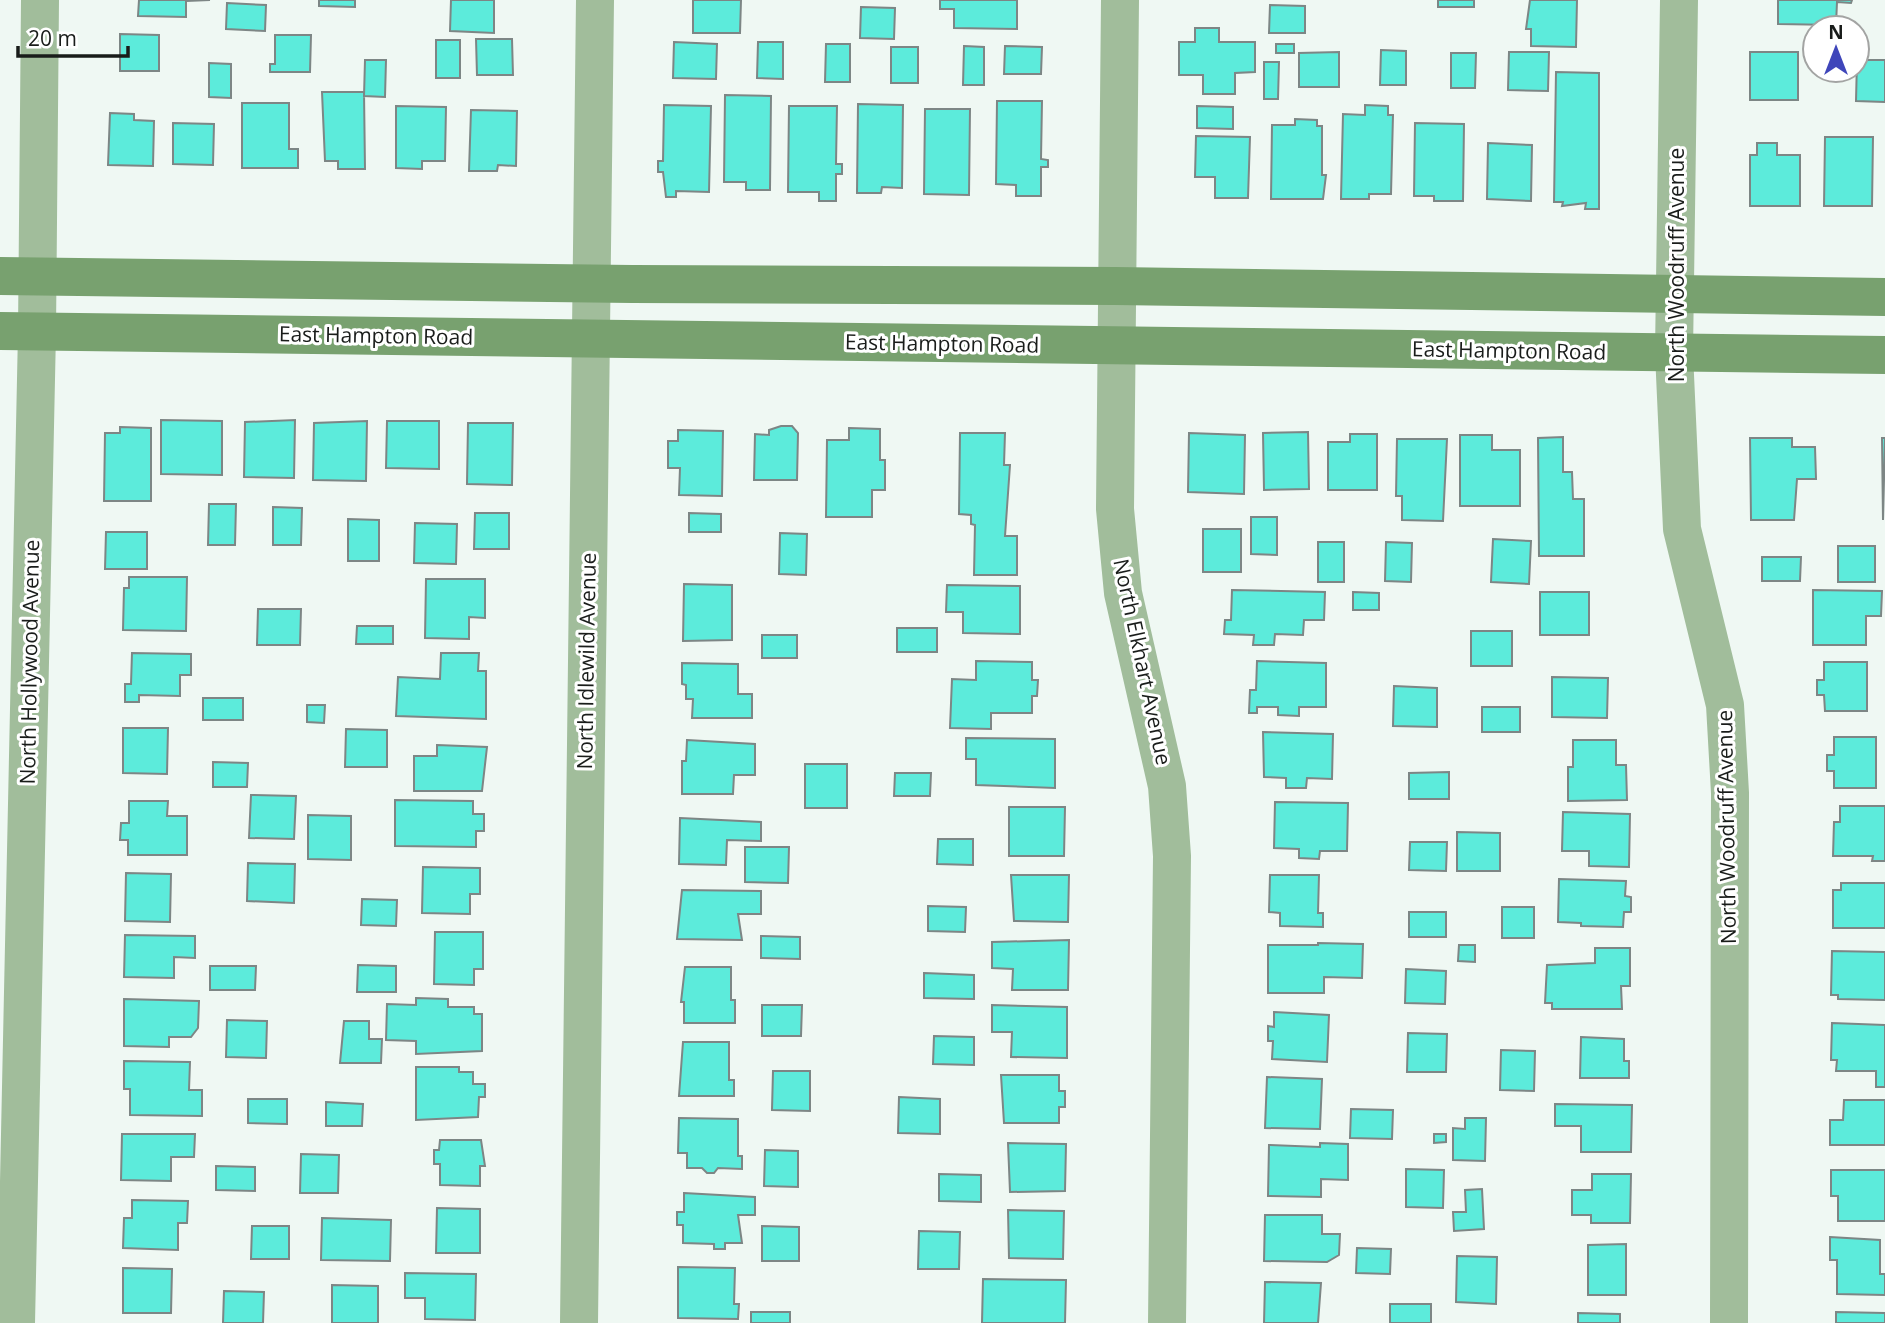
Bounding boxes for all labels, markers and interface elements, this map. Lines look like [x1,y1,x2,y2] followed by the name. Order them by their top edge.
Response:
[18,14,128,58] scale bar
[1801,14,1871,84] north arrow
[1828,19,1844,45] text: N
[28,24,77,52] text: 20 m
[1662,148,1690,382] street label: North Woodruff Avenue
[279,319,473,351] street label: East Hampton Road
[845,327,1039,359] street label: East Hampton Road
[1412,334,1606,366] street label: East Hampton Road
[13,539,45,785] street label: North Hollywood Avenue
[570,552,602,770] street label: North Idlewild Avenue
[1107,556,1179,767] street label: North Elkhart Avenue
[1710,710,1742,945] street label: North Woodruff Avenue

